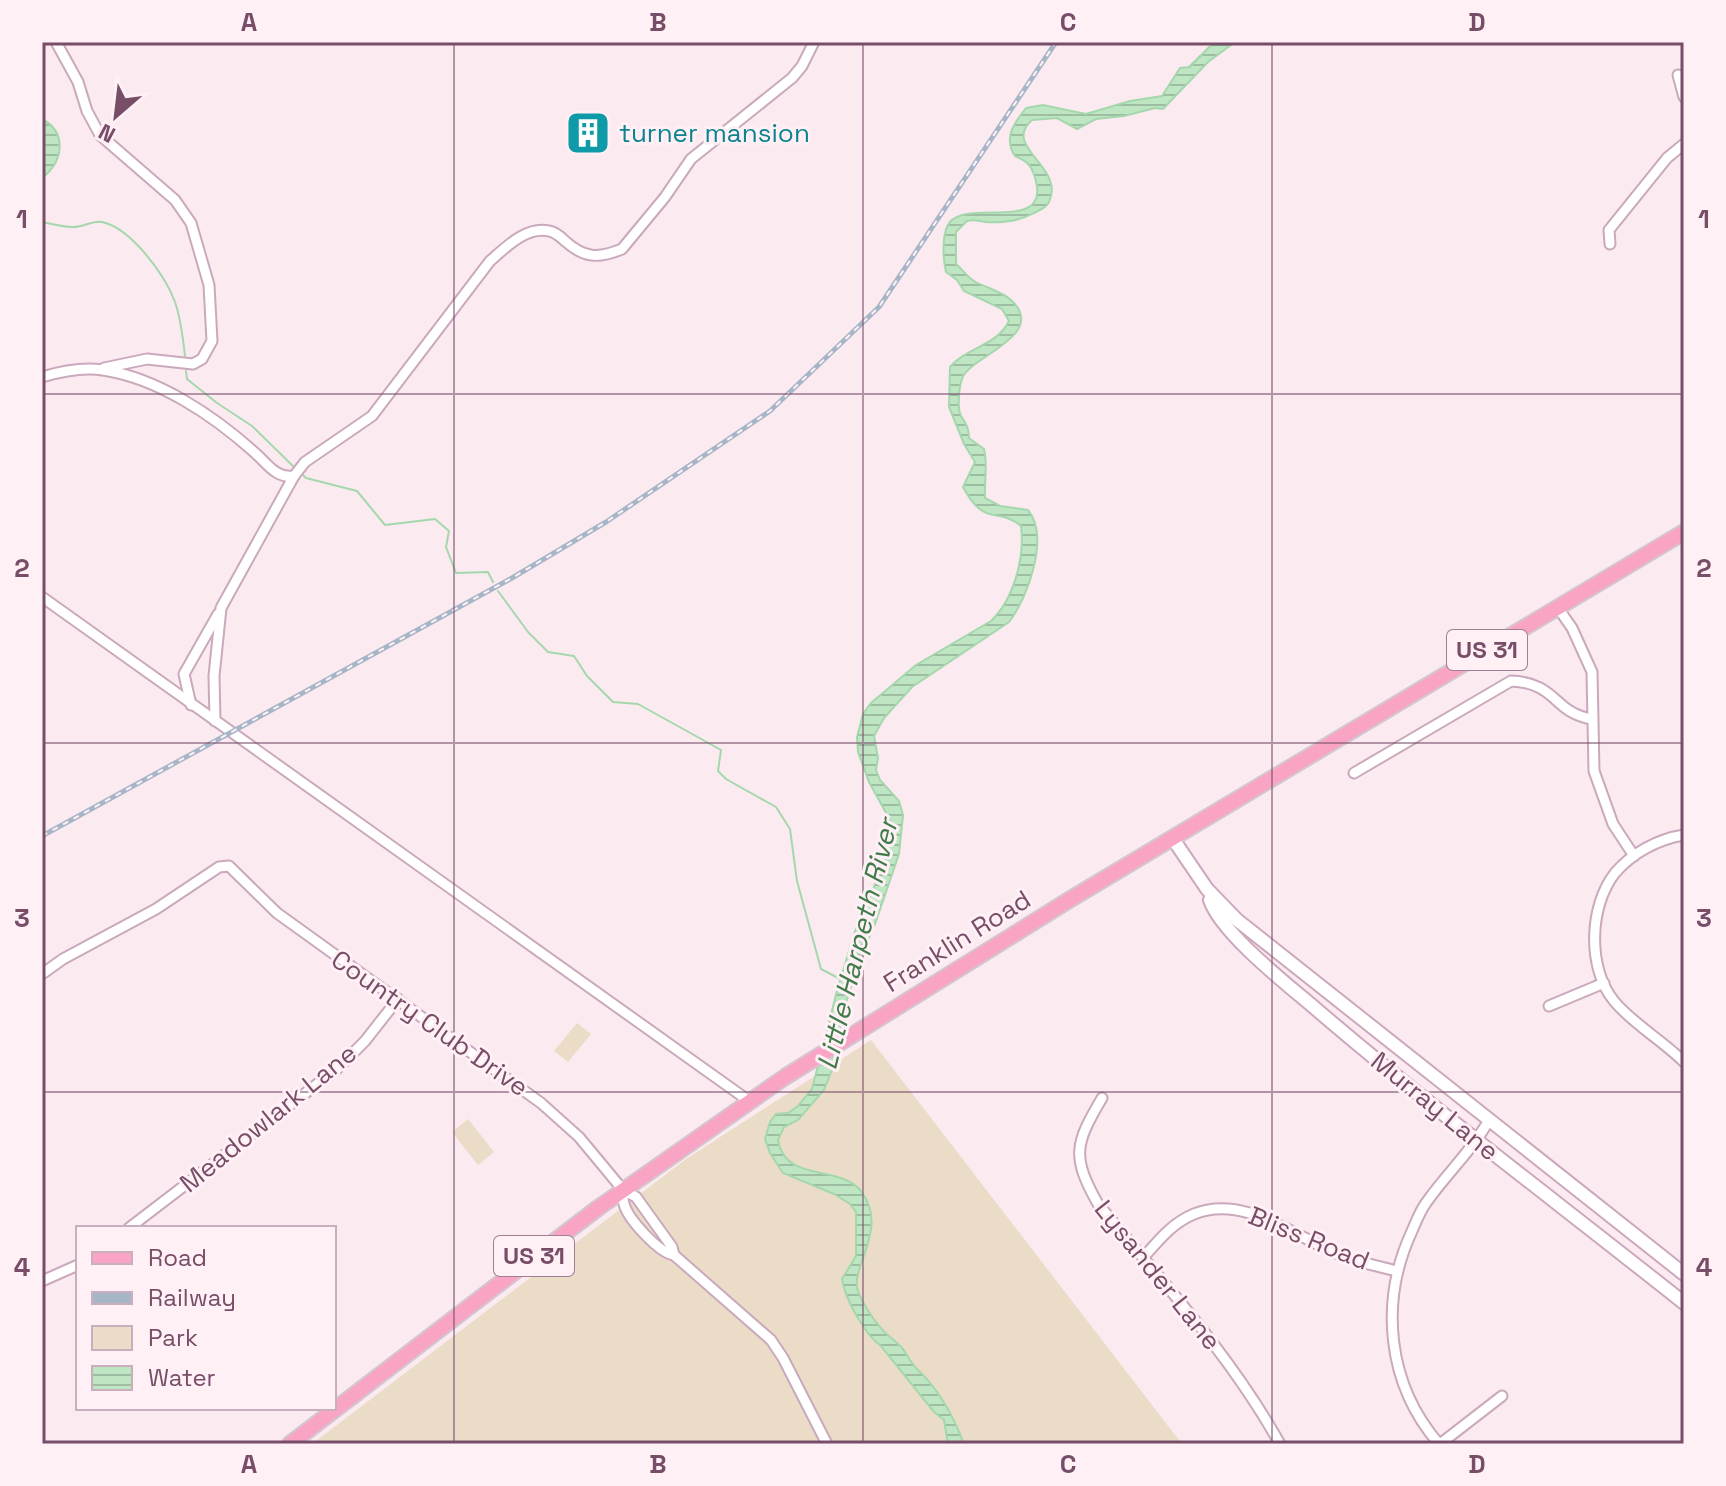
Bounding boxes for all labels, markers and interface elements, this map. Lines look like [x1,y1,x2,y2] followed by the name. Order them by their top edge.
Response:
[241,5,258,39] text: A
[649,5,667,39] text: B
[1060,5,1076,39] text: C
[1468,5,1486,39] text: D
[76,76,156,156] north arrow
[564,109,612,157] building icon: turner mansion
[619,116,810,150] place label: turner mansion
[94,118,120,149] text: N
[16,202,28,236] text: 1
[1698,202,1710,236] text: 1
[14,551,30,585] text: 2
[1696,551,1712,585] text: 2
[1447,630,1527,670] road number: US 31
[808,812,906,1073] water label: Little Harpeth River
[877,882,1037,1000] street label: Franklin Road
[14,901,30,935] text: 3
[1696,901,1712,935] text: 3
[325,942,535,1104] street label: Country Club Drive
[173,1036,363,1200] street label: Meadowlark Lane
[1364,1044,1506,1168] street label: Murray Lane
[1087,1193,1229,1357] street label: Lysander Lane
[1243,1198,1375,1278] street label: Bliss Road
[76,1226,336,1410] legend
[494,1236,574,1276] road number: US 31
[148,1242,207,1273] text: Road
[14,1250,30,1284] text: 4
[1696,1250,1712,1284] text: 4
[148,1282,236,1313] text: Railway
[148,1322,198,1353] text: Park
[148,1362,216,1393] text: Water
[241,1447,258,1481] text: A
[649,1447,667,1481] text: B
[1060,1447,1076,1481] text: C
[1468,1447,1486,1481] text: D

